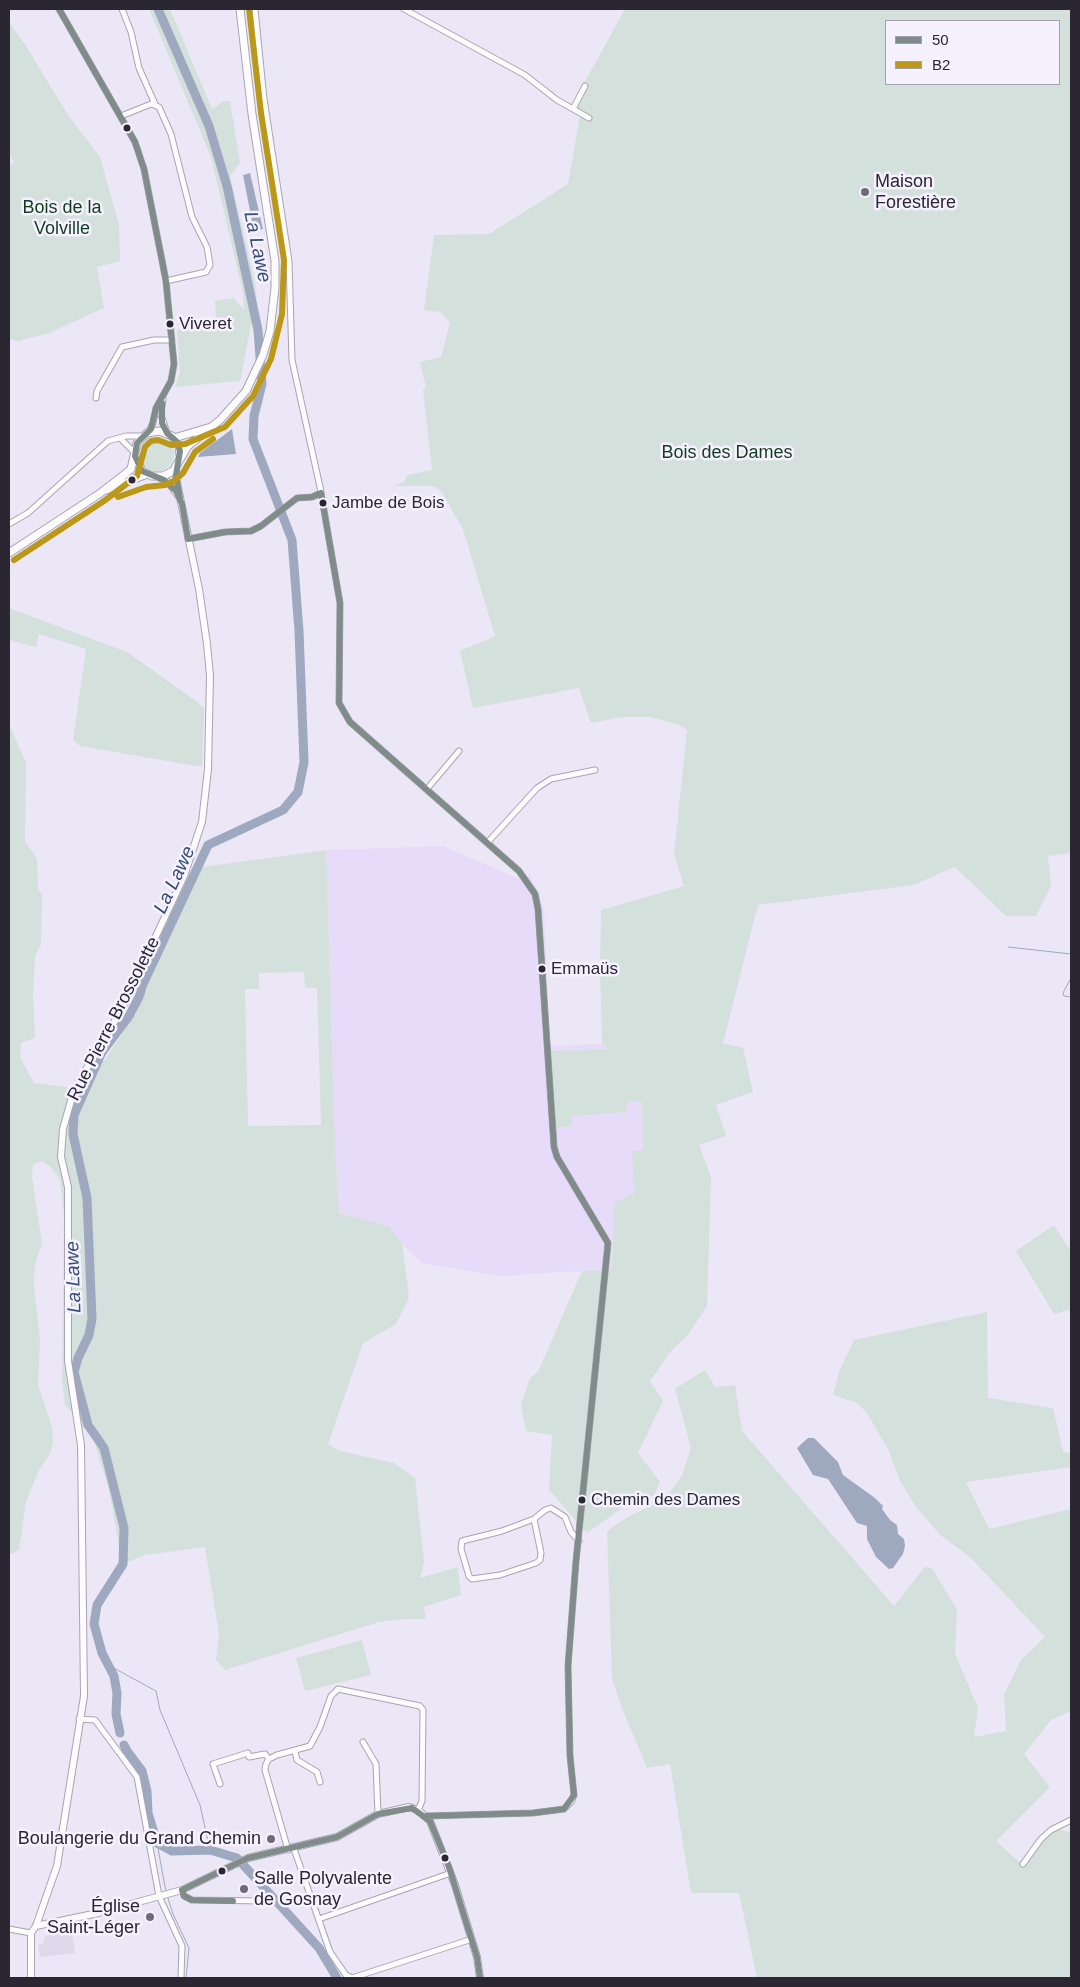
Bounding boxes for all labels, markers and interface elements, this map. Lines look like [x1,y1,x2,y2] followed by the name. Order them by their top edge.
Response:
[885,20,1060,85] legend
[932,31,949,48] text: 50
[932,56,950,73] text: B2
[122,123,132,133] unlabelled marker
[875,171,956,213] place label: Maison Forestière
[859,186,871,198] marker: Maison Forestière
[22,197,102,240] park label: Bois de la Volville
[238,209,276,285] water label: La Lawe
[179,314,232,334] place label: Viveret
[165,319,175,329] marker: Viveret
[661,442,793,464] park label: Bois des Dames
[127,475,137,485] unlabelled marker
[332,493,444,513] place label: Jambe de Bois
[318,498,328,508] marker: Jambe de Bois
[149,843,201,917] water label: La Lawe
[63,933,165,1105] street label: Rue Pierre Brossolette
[551,959,618,979] place label: Emmaüs
[537,964,547,974] marker: Emmaüs
[61,1241,87,1313] water label: La Lawe
[591,1490,740,1510] place label: Chemin des Dames
[577,1495,587,1505] marker: Chemin des Dames
[18,1828,261,1850] place label: Boulangerie du Grand Chemin
[265,1833,277,1845] marker: Boulangerie du Grand Chemin
[440,1853,450,1863] unlabelled marker
[217,1866,227,1876] unlabelled marker
[254,1868,392,1910] place label: Salle Polyvalente de Gosnay
[238,1883,250,1895] marker: Salle Polyvalente de Gosnay
[47,1896,140,1938] place label: Église Saint-Léger
[144,1911,156,1923] marker: Église Saint-Léger

